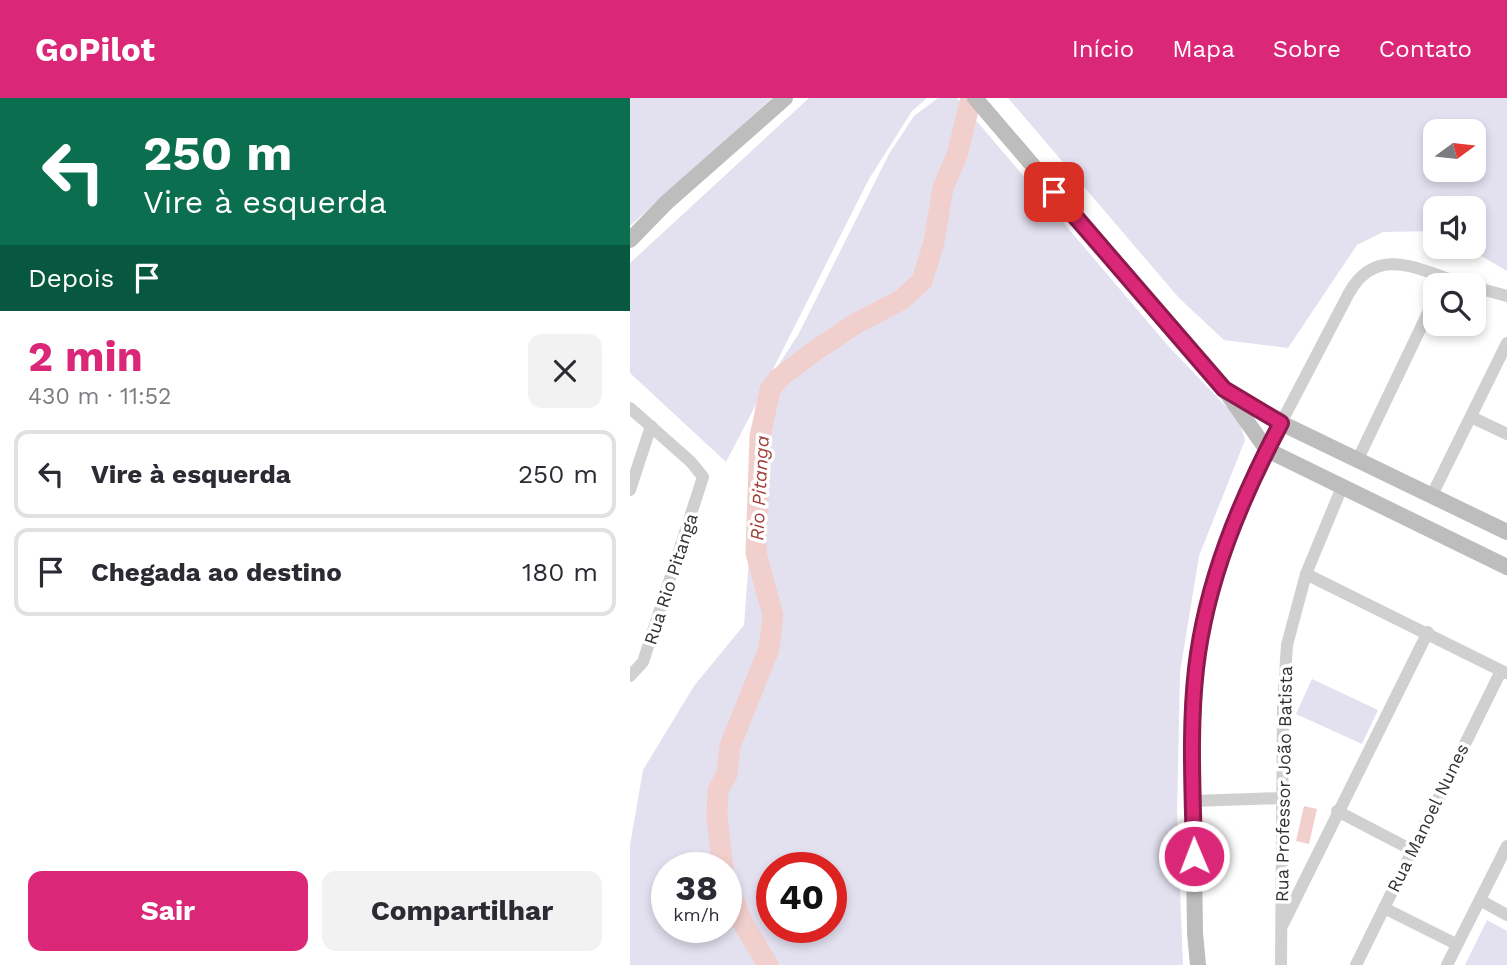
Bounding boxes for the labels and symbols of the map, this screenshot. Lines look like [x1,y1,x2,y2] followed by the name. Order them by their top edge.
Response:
[1423,119,1486,182] north arrow
[1024,162,1084,222] pin
[745,435,774,541] water label: Rio Pitanga
[639,511,702,647] street label: Rua Rio Pitanga
[1271,666,1296,902] street label: Rua Professor João Batista
[1382,740,1473,896] street label: Rua Manoel Nunes
[1157,819,1231,893] position arrow
[756,852,847,943] speed limit sign: 40

